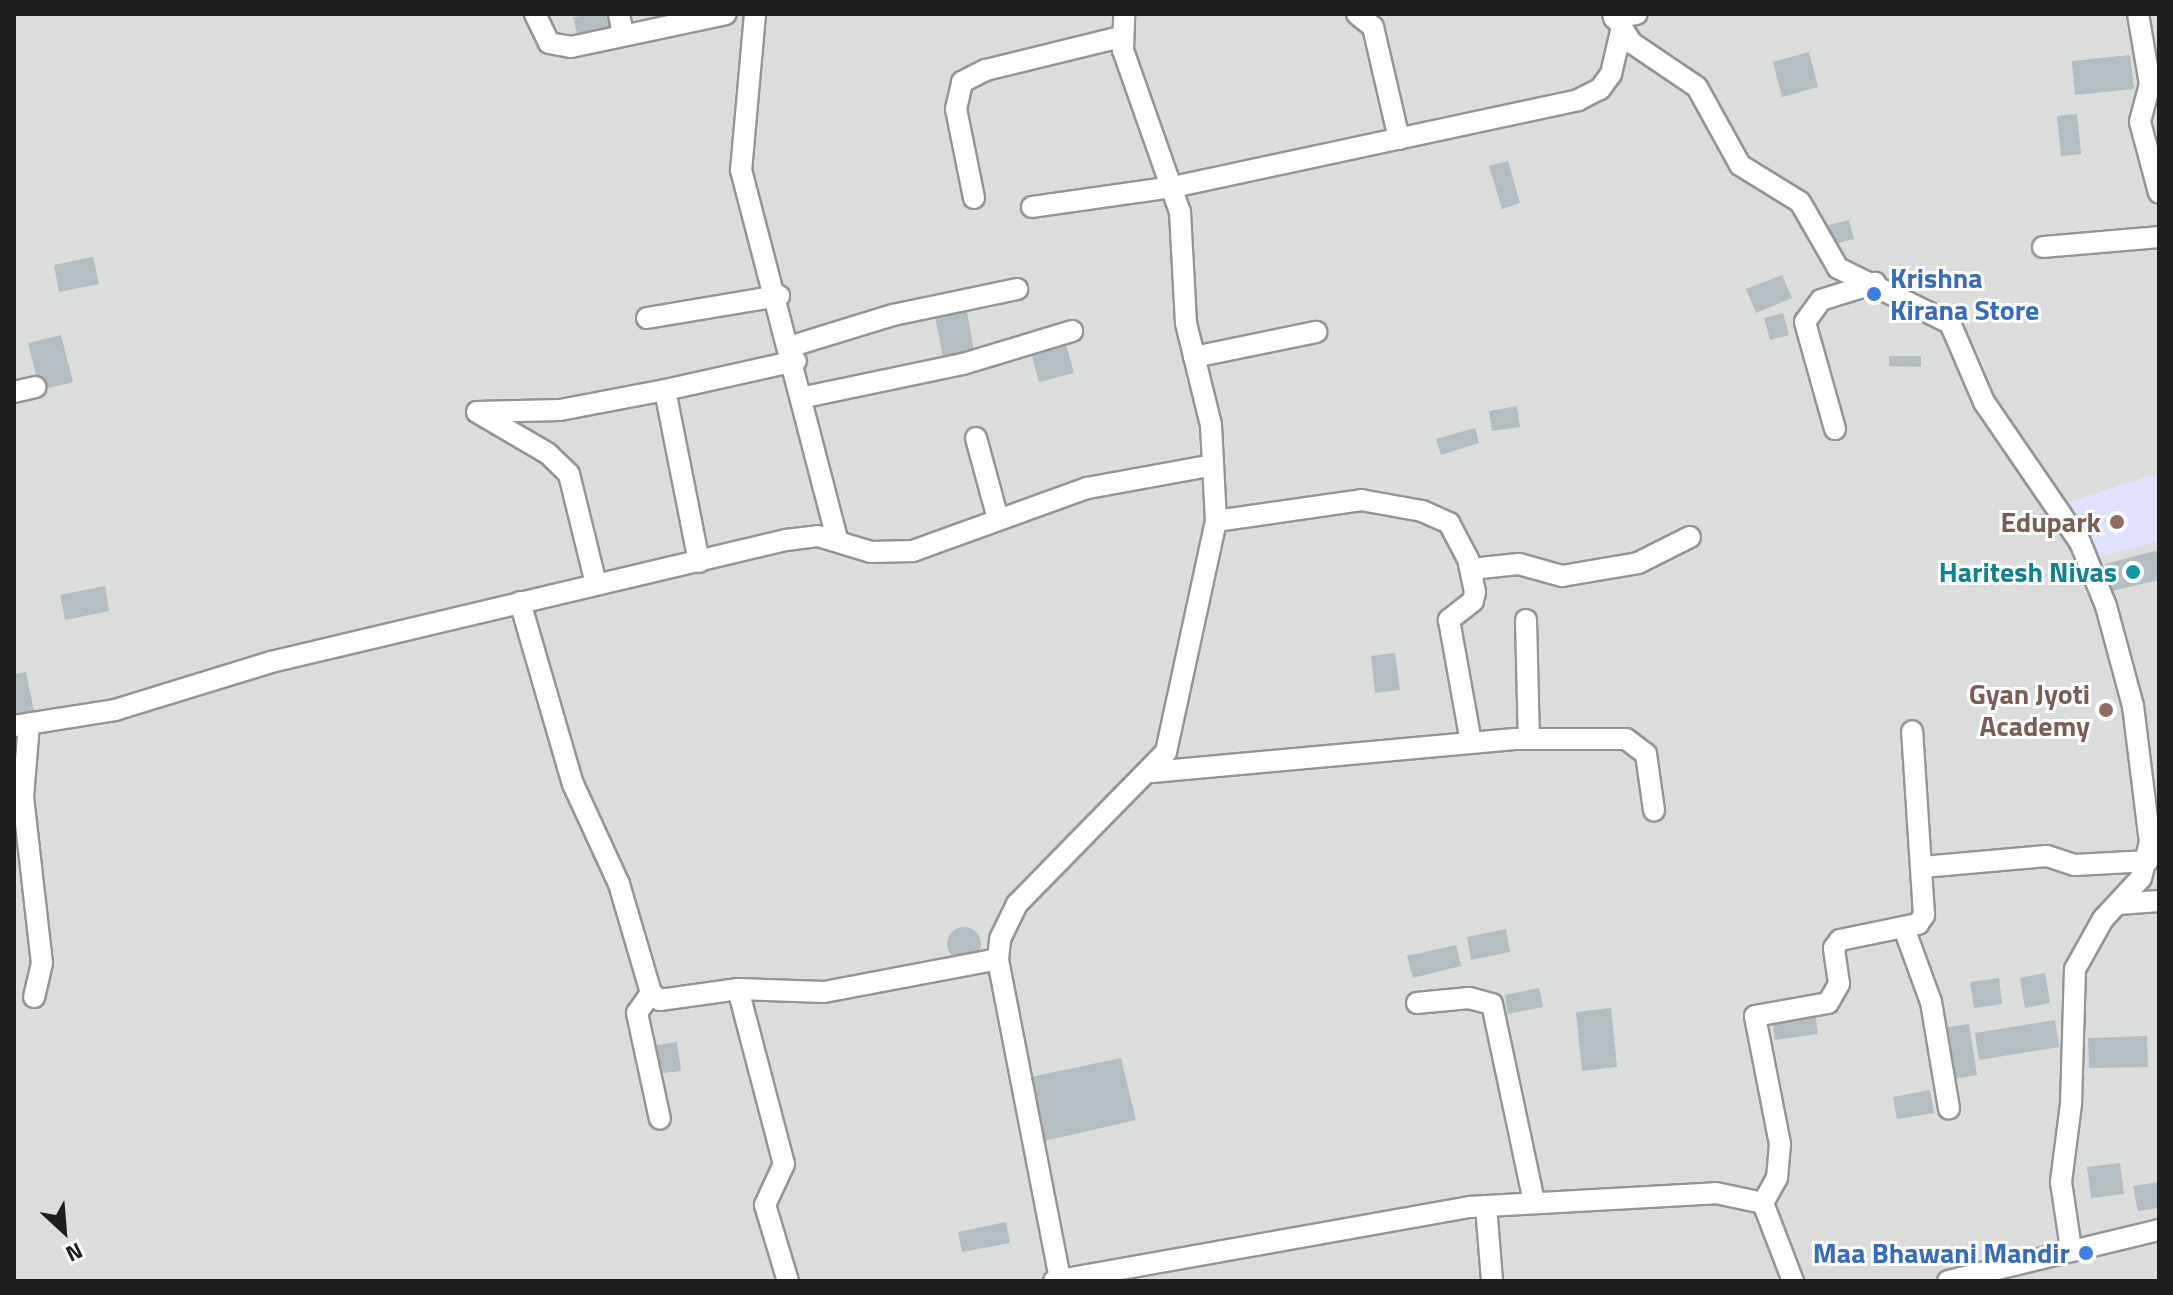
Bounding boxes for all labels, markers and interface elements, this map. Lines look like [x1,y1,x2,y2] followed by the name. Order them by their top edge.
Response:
[1890,261,2039,327] place label: Krishna Kirana Store
[1865,285,1883,303] marker: Krishna Kirana Store
[2000,505,2101,539] place label: Edupark
[2108,513,2126,531] marker: Edupark
[1939,555,2117,589] place label: Haritesh Nivas
[2124,563,2142,581] marker: Haritesh Nivas
[1969,677,2090,743] place label: Gyan Jyoti Academy
[2097,701,2115,719] marker: Gyan Jyoti Academy
[24,1191,104,1271] north arrow
[60,1234,89,1271] text: N
[1813,1236,2070,1270] place label: Maa Bhawani Mandir
[2077,1244,2095,1262] marker: Maa Bhawani Mandir

